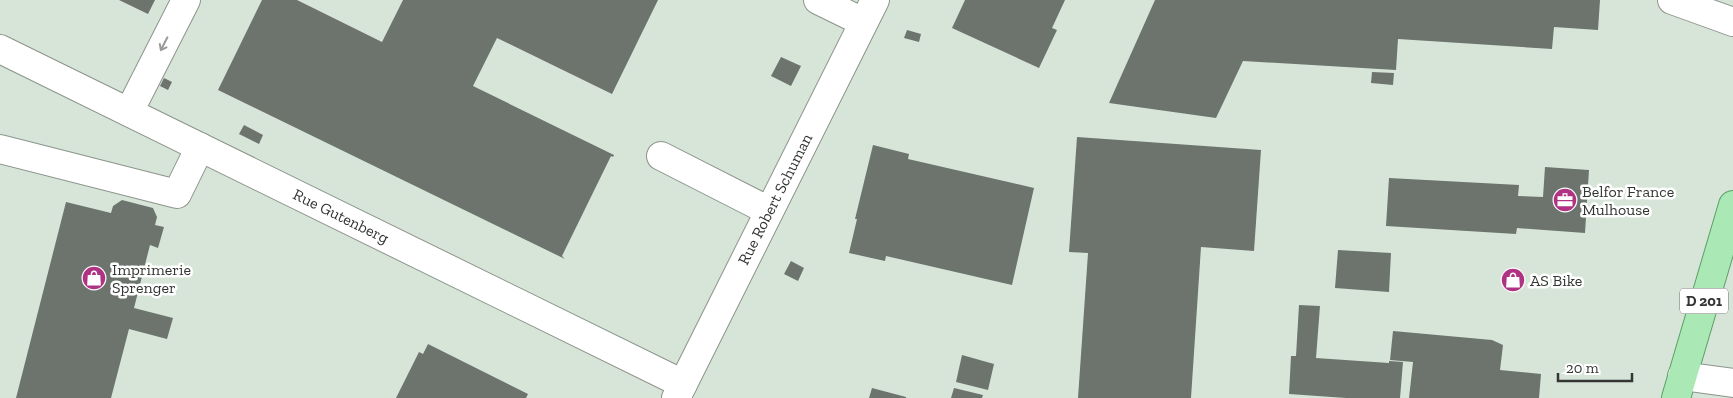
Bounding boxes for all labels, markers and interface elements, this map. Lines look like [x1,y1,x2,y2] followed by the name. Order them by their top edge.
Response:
[159,36,169,51] one-way arrow
[734,129,817,268] street label: Rue Robert Schuman
[1582,182,1674,219] place label: Belfor France Mulhouse
[290,185,392,247] street label: Rue Gutenberg
[1552,187,1578,213] office icon: Belfor France Mulhouse
[112,260,191,297] place label: Imprimerie Sprenger
[81,265,107,291] shop icon: Imprimerie Sprenger
[1500,267,1526,293] shop icon: AS Bike
[1530,271,1582,290] place label: AS Bike
[1680,288,1728,314] road number: D 201
[1558,350,1632,382] scale bar
[1566,359,1599,377] text: 20 m

